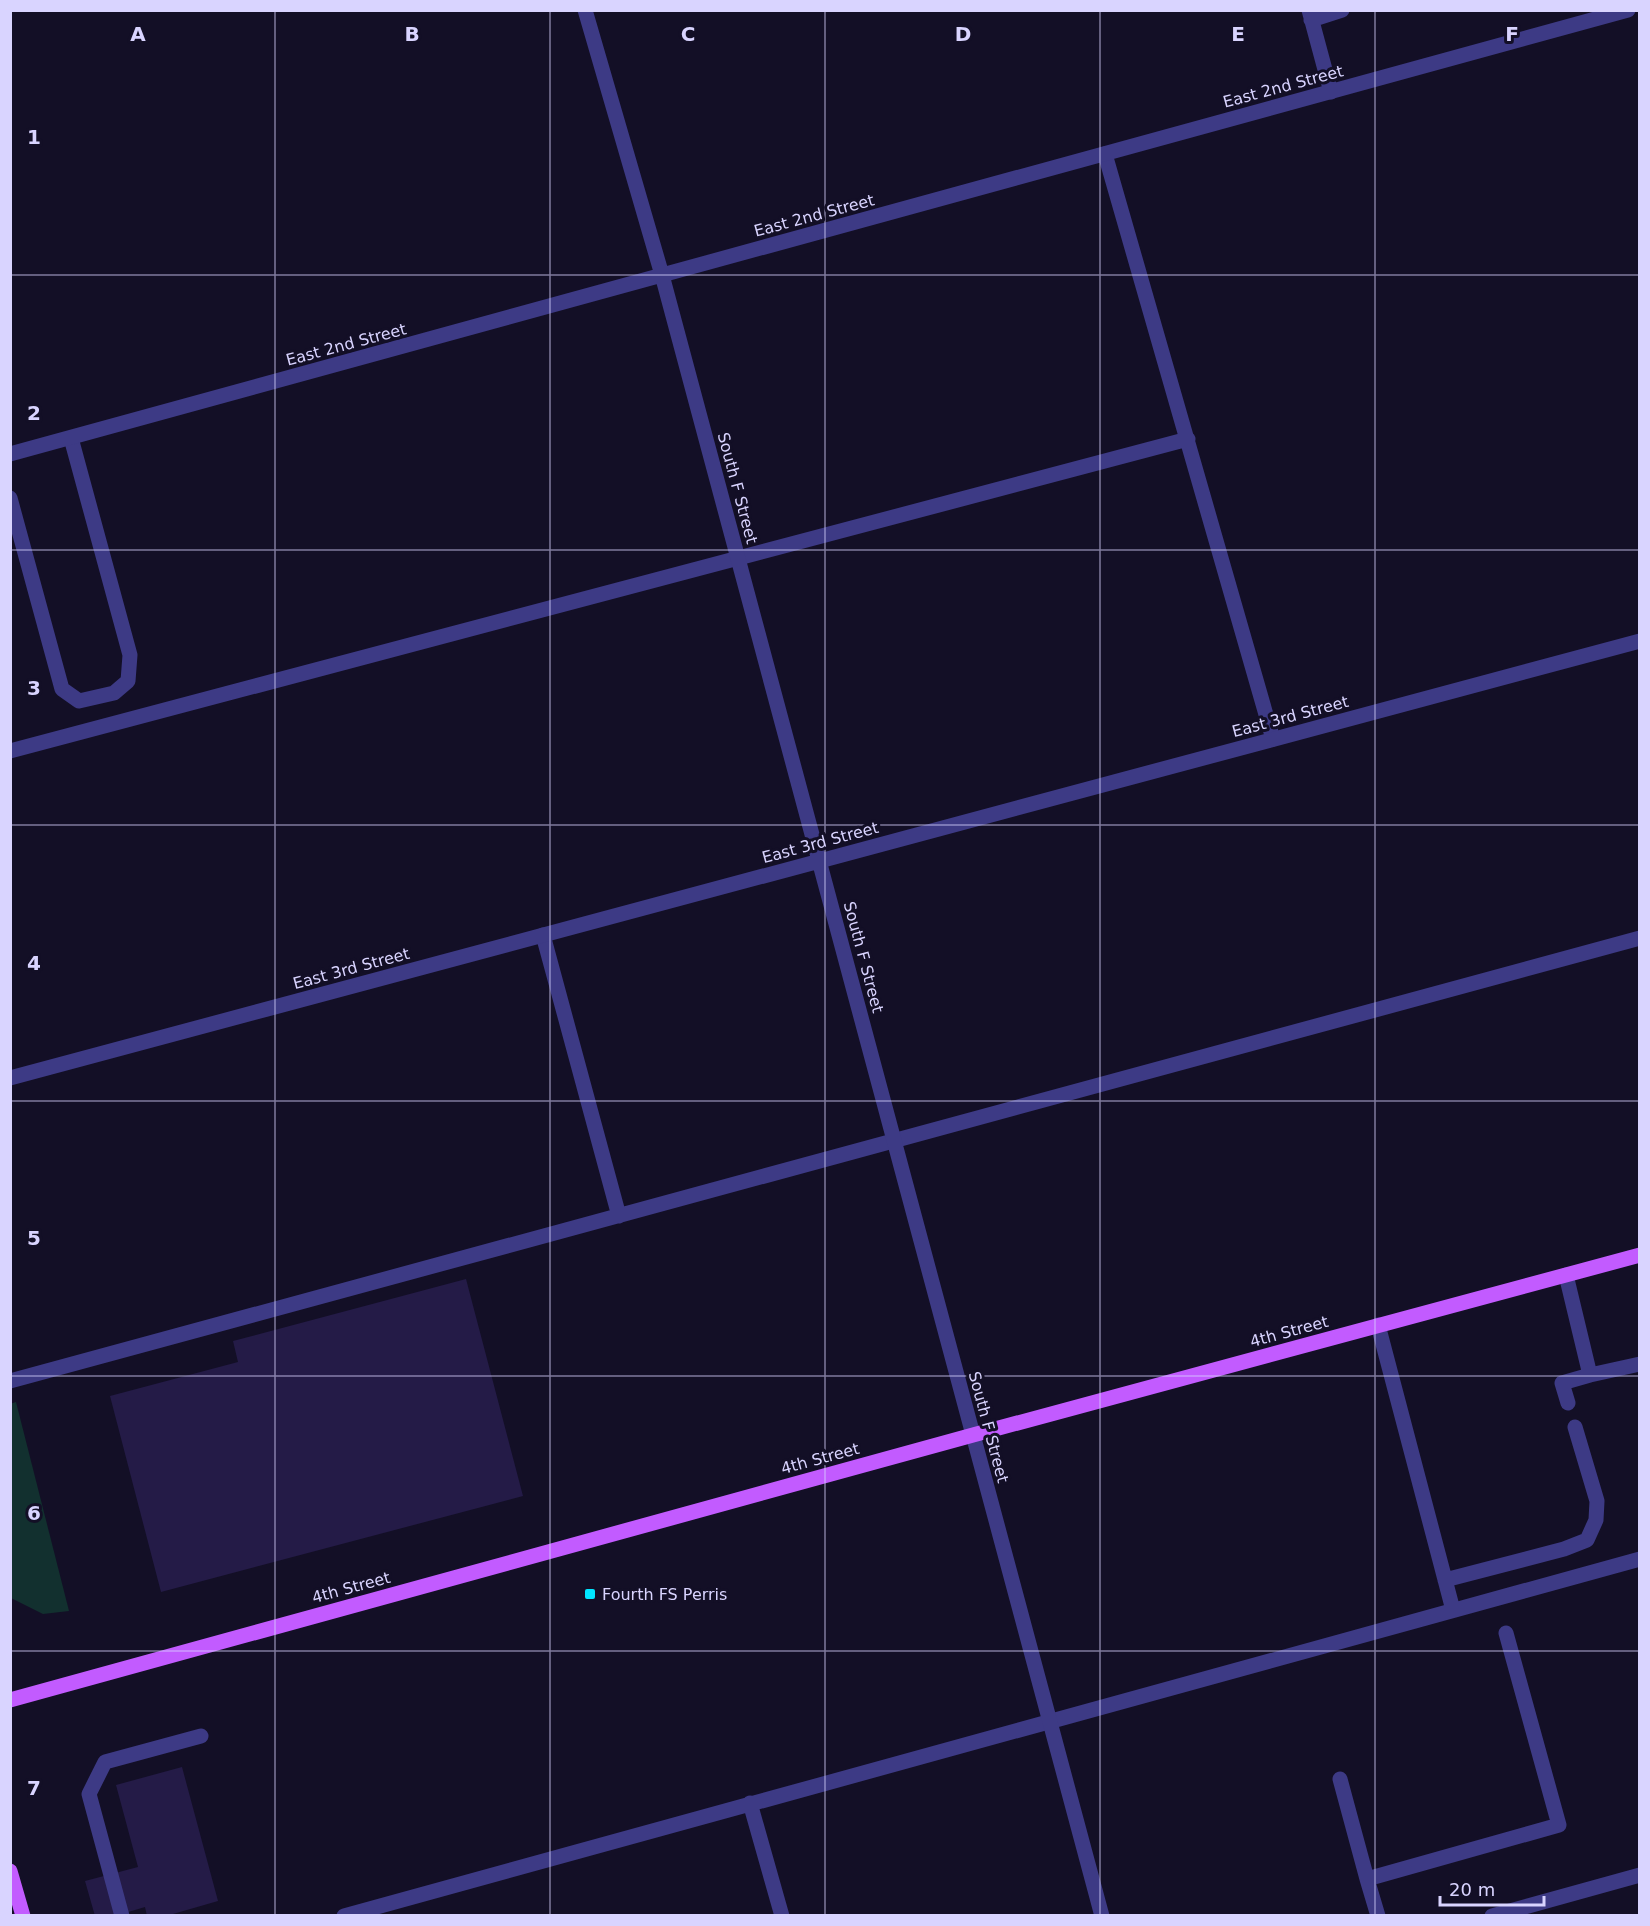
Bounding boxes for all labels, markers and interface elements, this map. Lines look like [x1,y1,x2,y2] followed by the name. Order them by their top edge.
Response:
[130,22,146,46] text: A
[404,22,420,46] text: B
[681,22,695,46] text: C
[955,22,971,46] text: D
[1231,22,1245,46] text: E
[1505,22,1519,46] text: F
[1221,61,1345,112] street label: East 2nd Street
[27,125,41,149] text: 1
[752,190,876,241] street label: East 2nd Street
[284,319,408,370] street label: East 2nd Street
[27,401,41,425] text: 2
[714,430,762,546] street label: South F Street
[27,676,41,700] text: 3
[1230,692,1351,741] street label: East 3rd Street
[760,818,881,867] street label: East 3rd Street
[840,899,888,1015] street label: South F Street
[291,944,412,993] street label: East 3rd Street
[27,951,41,975] text: 4
[27,1226,41,1250] text: 5
[1248,1312,1330,1351] street label: 4th Street
[965,1369,1013,1485] street label: South F Street
[779,1439,861,1478] street label: 4th Street
[27,1501,41,1525] text: 6
[310,1568,392,1607] street label: 4th Street
[602,1585,727,1604] place label: Fourth FS Perris
[583,1587,597,1601] marker: Fourth FS Perris
[27,1776,41,1800] text: 7
[1440,1869,1544,1907] scale bar
[1449,1879,1495,1900] text: 20 m

